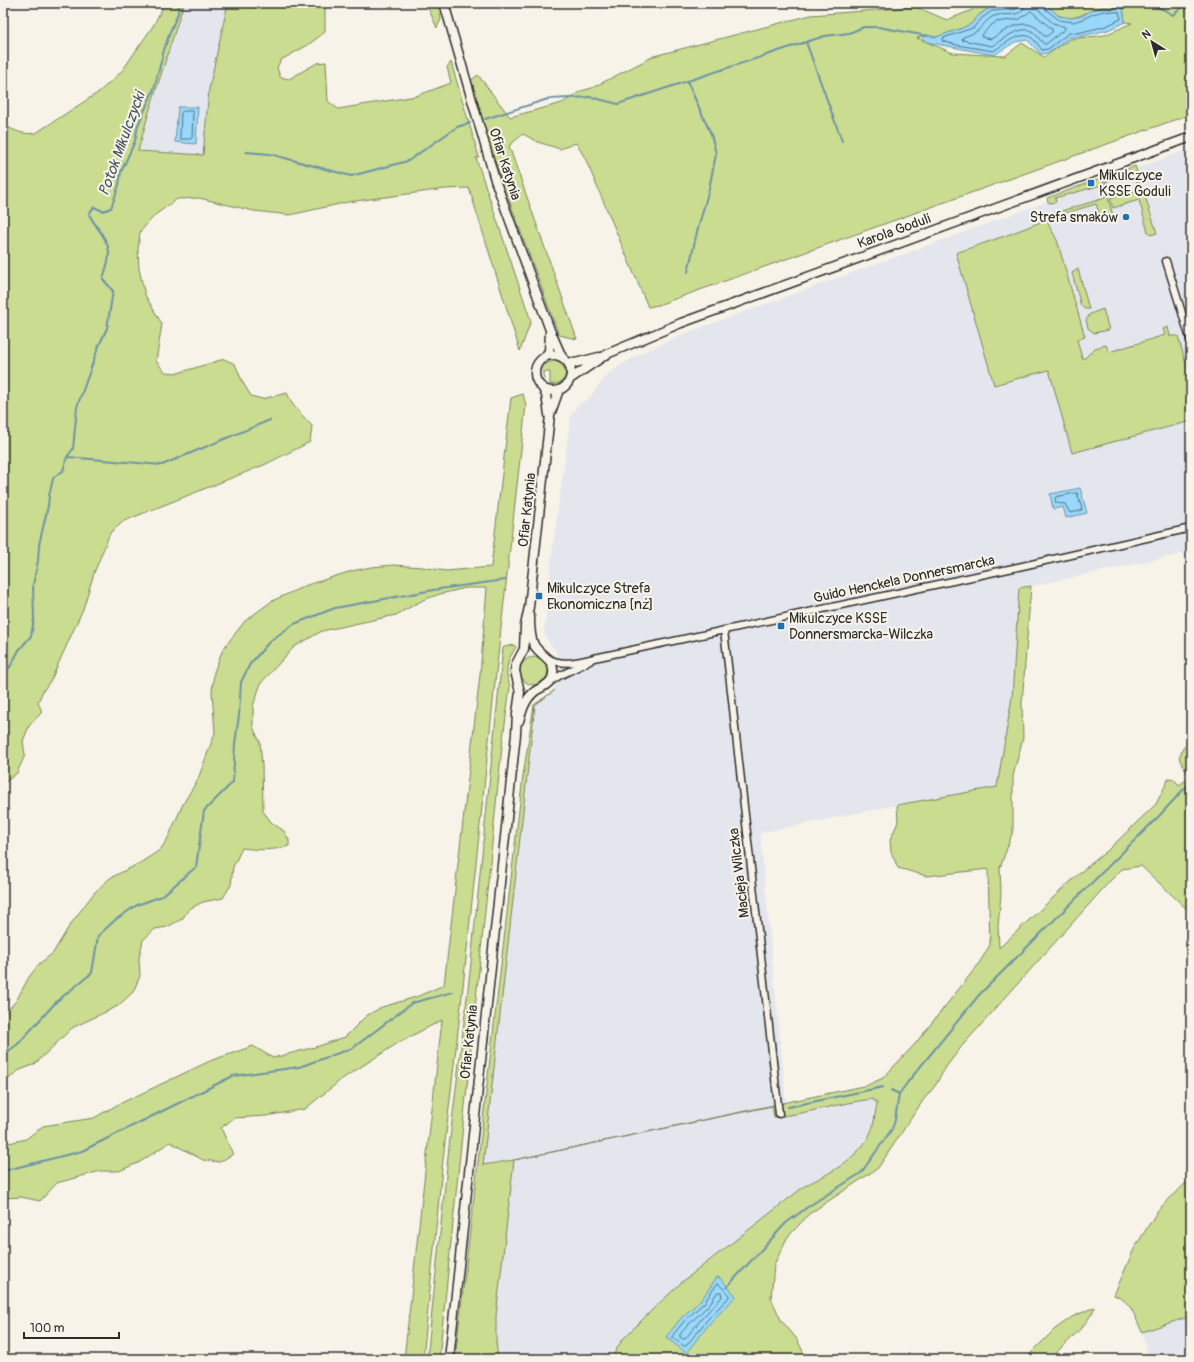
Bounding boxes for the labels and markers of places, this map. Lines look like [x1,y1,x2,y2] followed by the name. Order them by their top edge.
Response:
[1099,167,1171,200] place label: Mikulczyce KSSE Goduli
[1086,178,1096,188] marker: Mikulczyce KSSE Goduli
[1030,209,1119,226] place label: Strefa smaków
[1121,212,1131,222] marker: Strefa smaków
[547,580,653,613] place label: Mikulczyce Strefa Ekonomiczna [nż]
[534,591,544,601] marker: Mikulczyce Strefa Ekonomiczna [nż]
[789,610,933,643] place label: Mikulczyce KSSE Donnersmarcka-Wilczka
[776,621,786,631] marker: Mikulczyce KSSE Donnersmarcka-Wilczka

